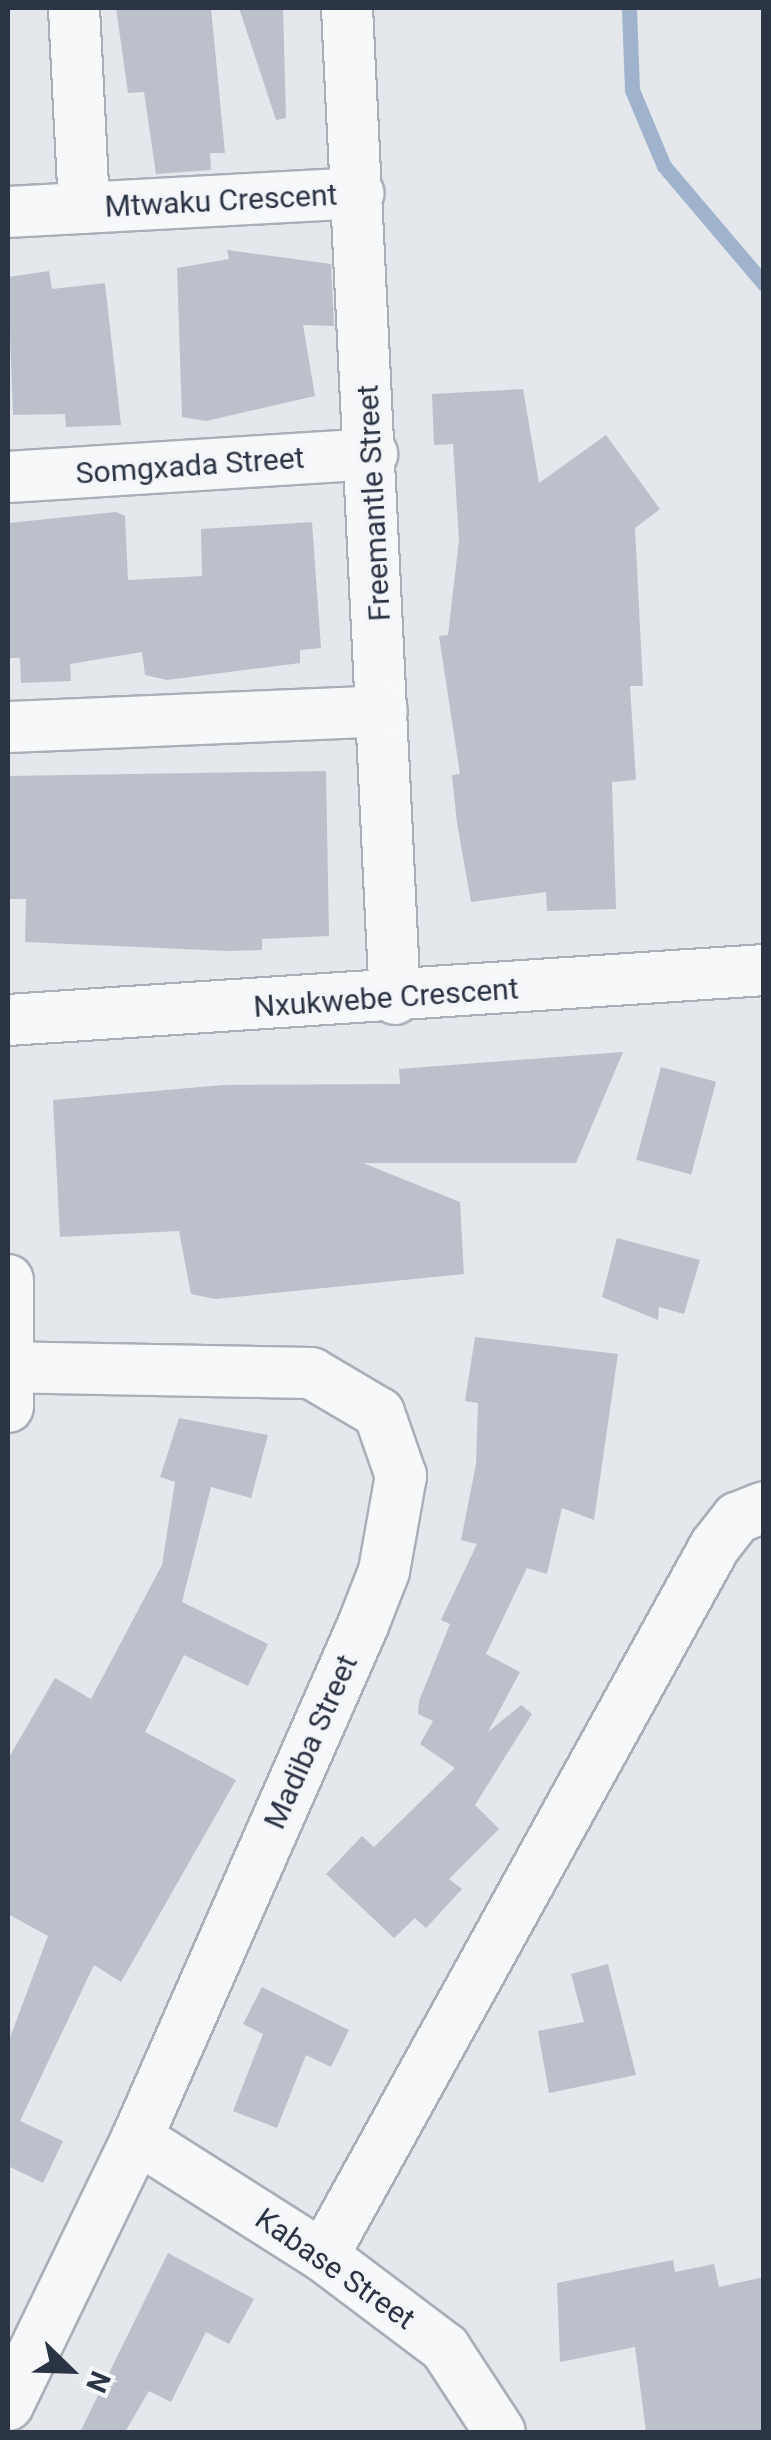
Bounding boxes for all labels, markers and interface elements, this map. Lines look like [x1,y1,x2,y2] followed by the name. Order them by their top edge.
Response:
[104,177,338,225] street label: Mtwaku Crescent
[350,384,398,622] street label: Freemantle Street
[74,440,306,492] street label: Somgxada Street
[252,971,520,1025] street label: Nxukwebe Crescent
[257,1650,365,1834] street label: Madiba Street
[248,2201,422,2337] street label: Kabase Street
[20,2320,120,2420] north arrow
[79,2366,117,2397] text: N

